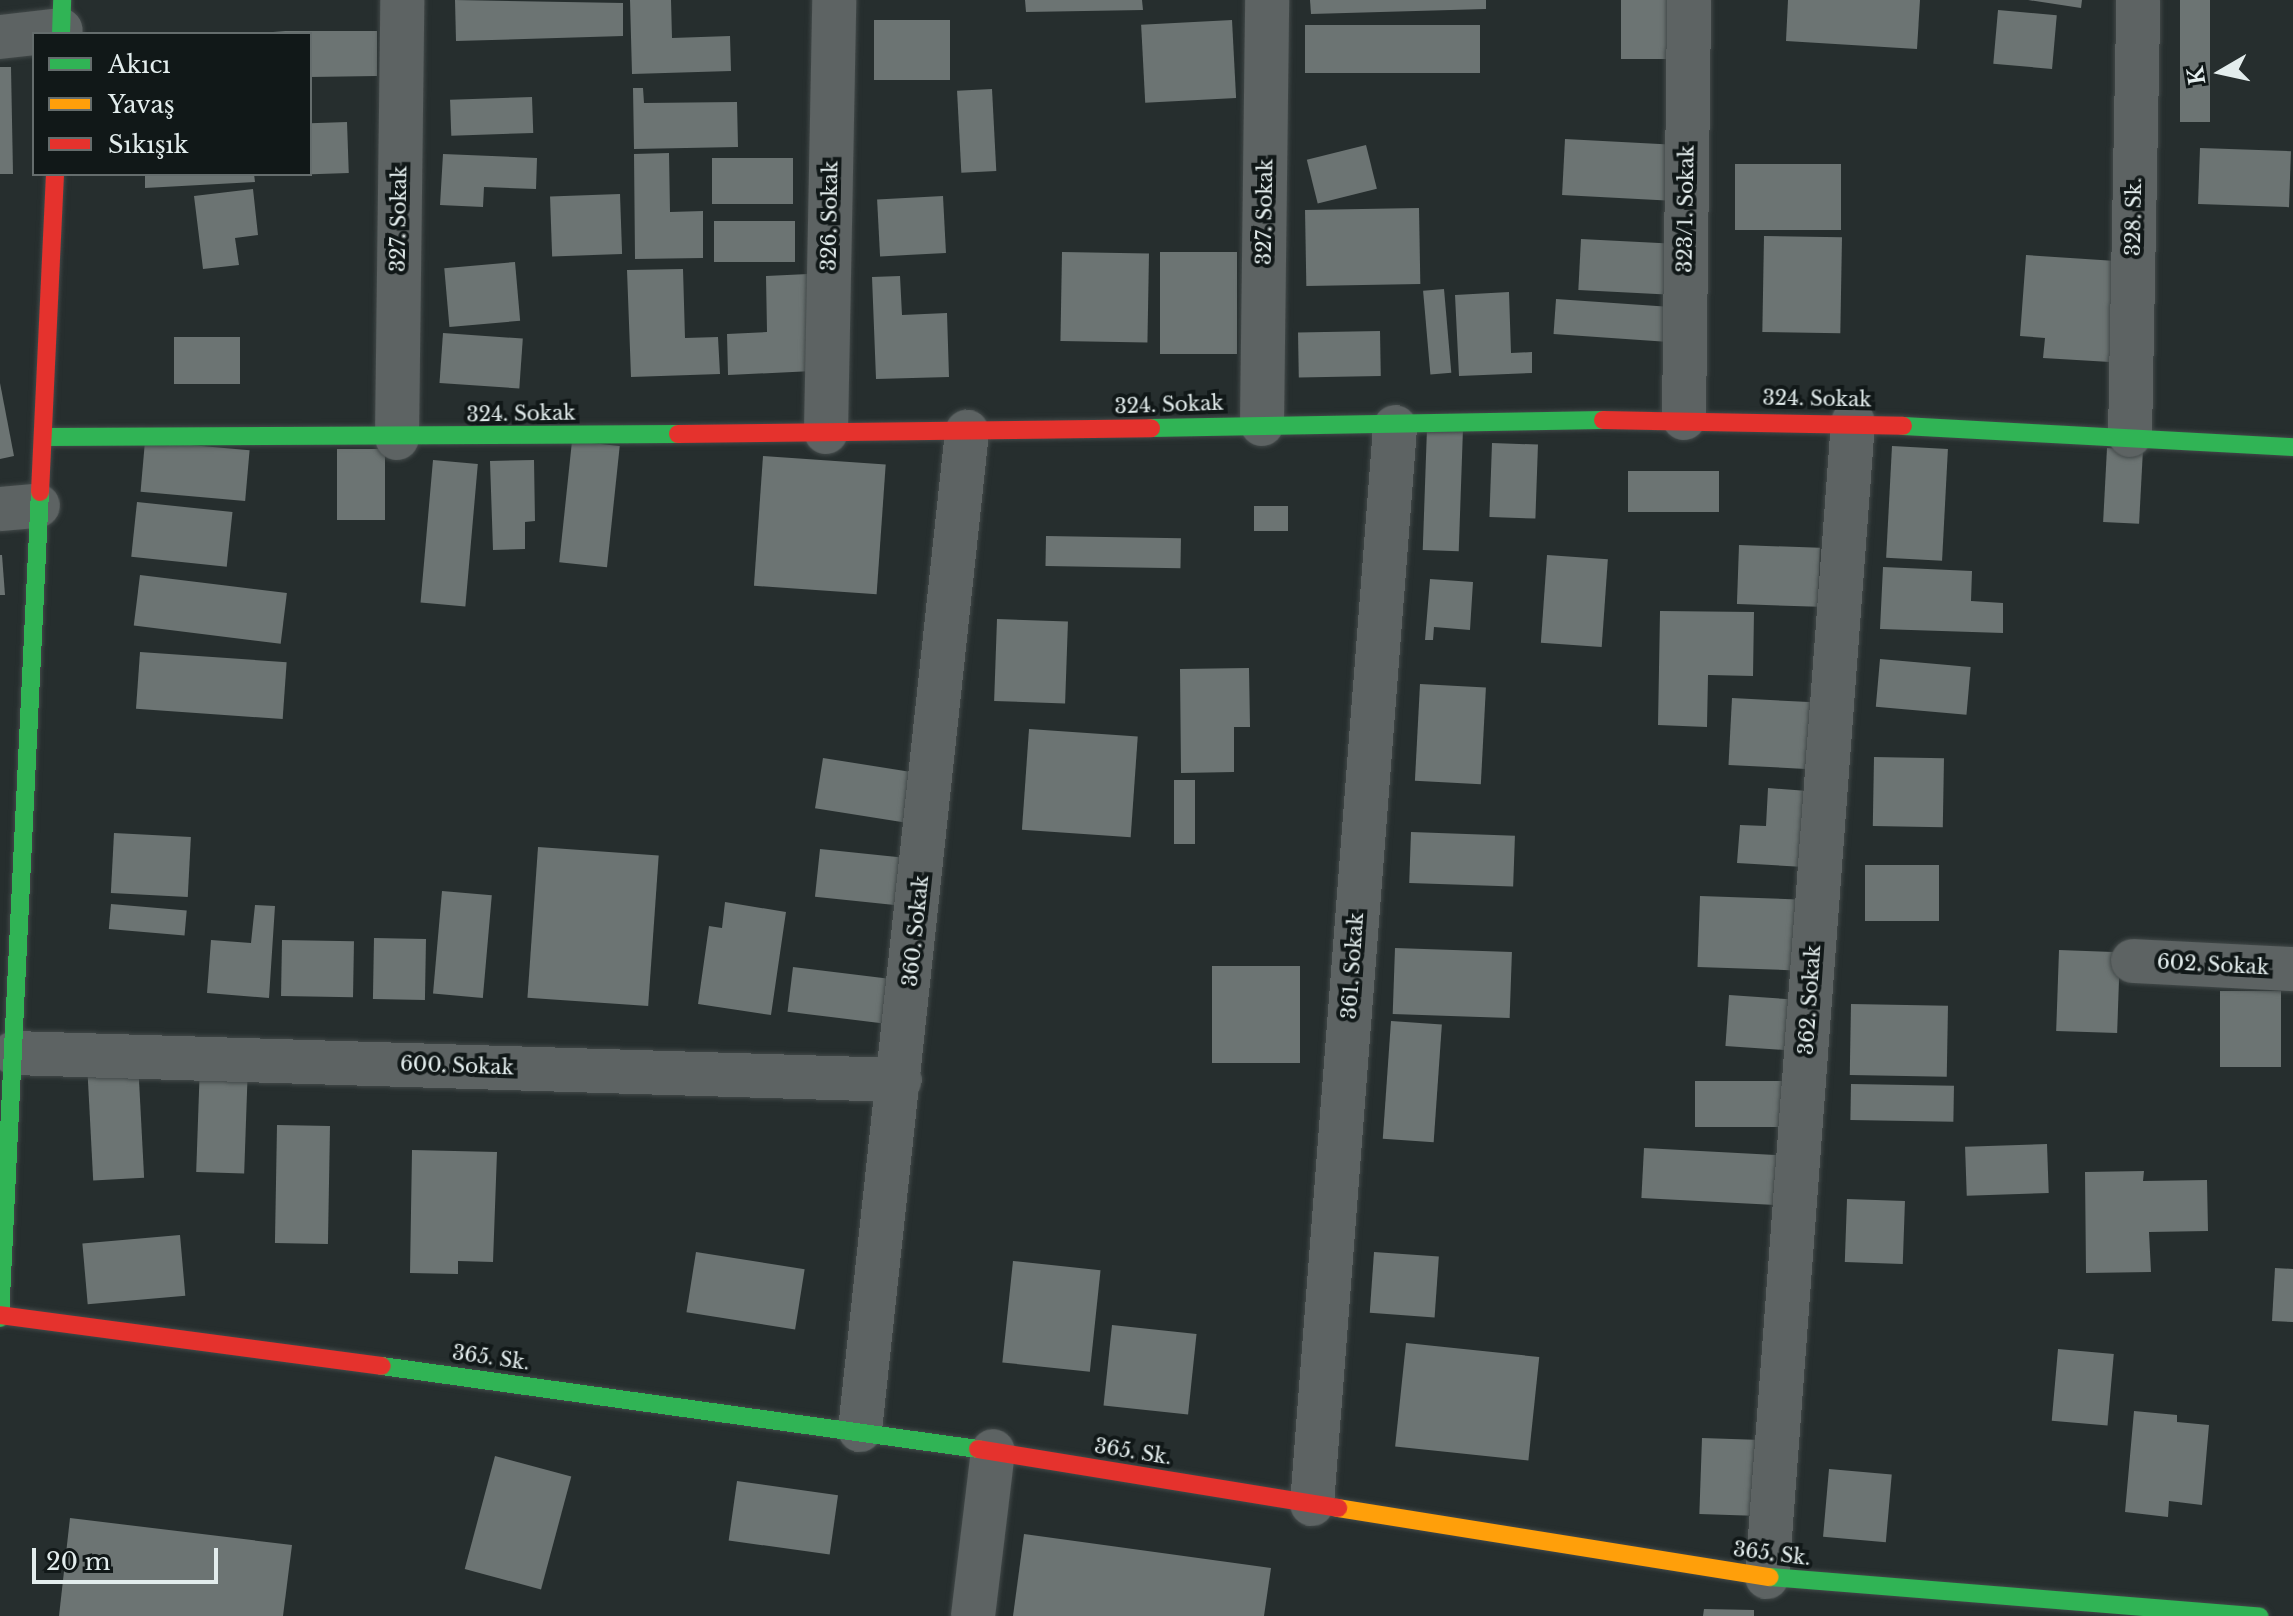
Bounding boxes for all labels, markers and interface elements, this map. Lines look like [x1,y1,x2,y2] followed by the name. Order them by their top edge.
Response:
[32,32,312,176] legend
[2181,32,2261,112] north arrow
[108,50,171,79] text: Akıcı
[2182,65,2212,87] text: K
[108,90,175,119] text: Yavaş
[108,130,189,159] text: Sıkışık
[1673,145,1699,273] street label: 323/1. Sokak
[1252,159,1278,265] street label: 327. Sokak
[817,161,843,271] street label: 326. Sokak
[386,166,412,272] street label: 327. Sokak
[2121,178,2147,256] street label: 328. Sk.
[1762,386,1872,412] street label: 324. Sokak
[1114,391,1224,419] street label: 324. Sokak
[466,401,576,427] street label: 324. Sokak
[898,874,934,988] street label: 360. Sokak
[1337,912,1369,1020] street label: 361. Sokak
[1794,944,1826,1056] street label: 362. Sokak
[2156,950,2270,980] street label: 602. Sokak
[400,1052,514,1080] street label: 600. Sokak
[451,1341,531,1375] street label: 365. Sk.
[1093,1434,1173,1470] street label: 365. Sk.
[36,1532,222,1582] scale bar
[1732,1537,1812,1571] street label: 365. Sk.
[46,1547,111,1576] text: 20 m

